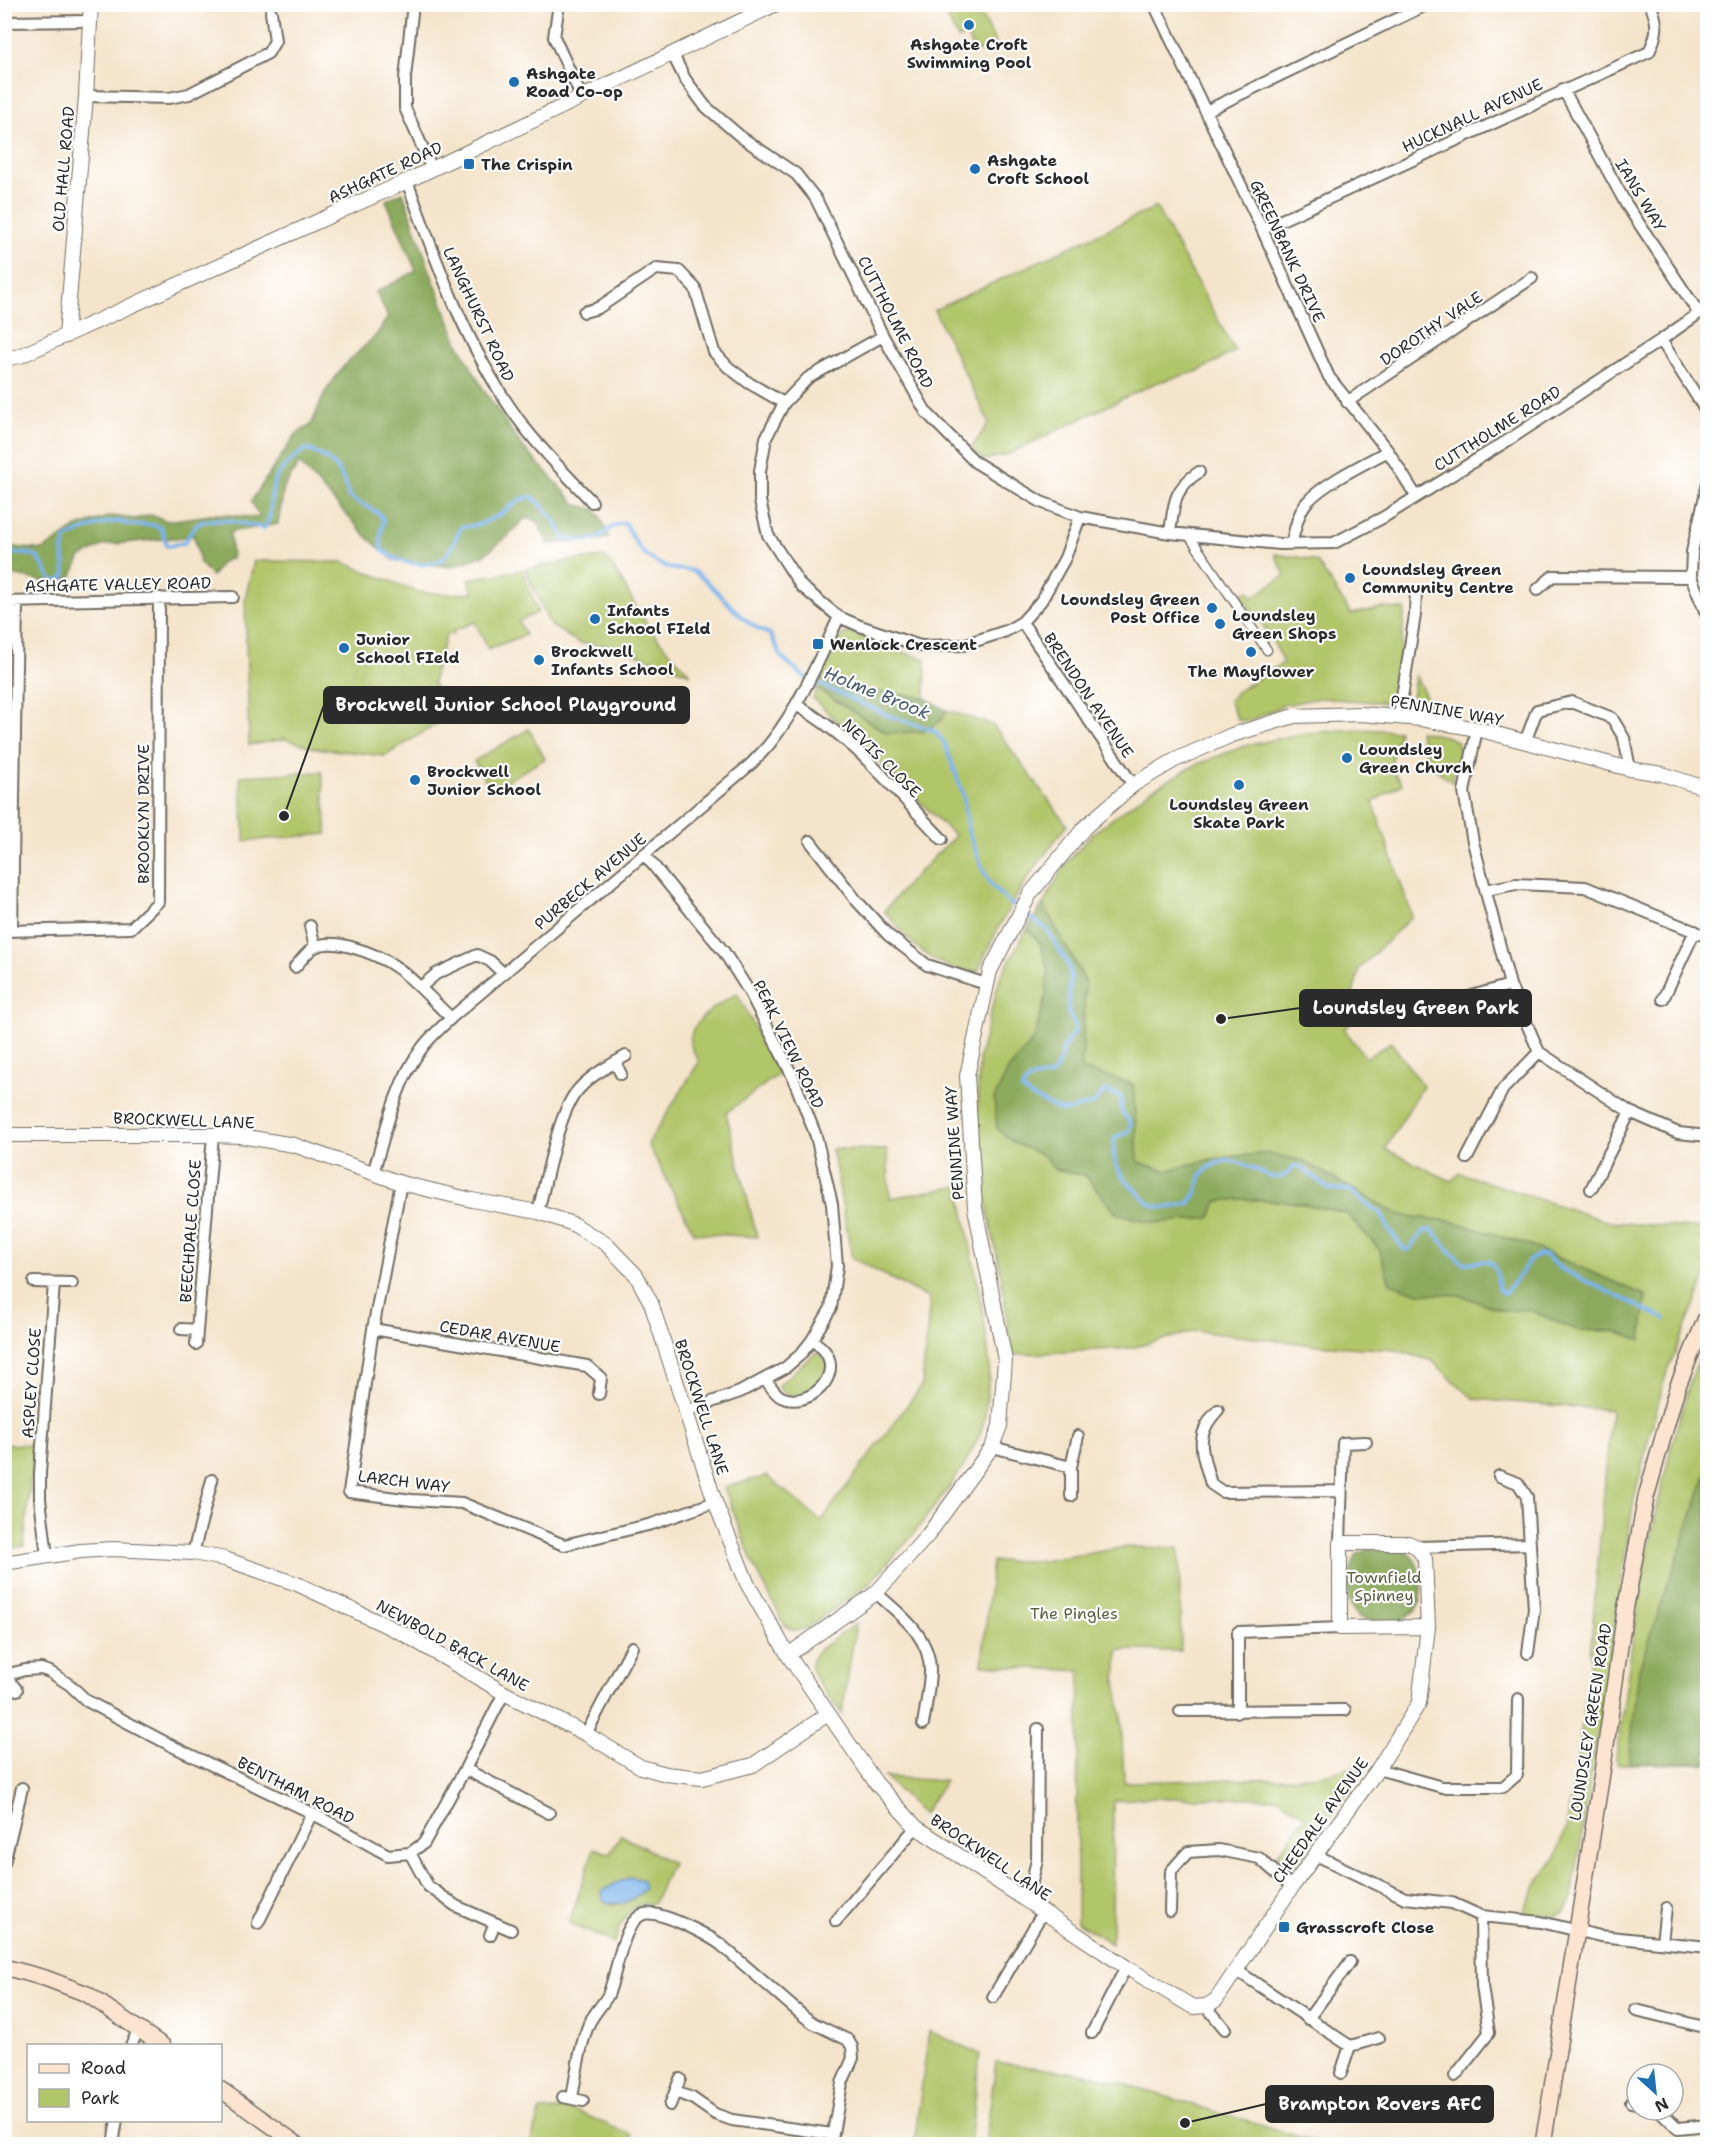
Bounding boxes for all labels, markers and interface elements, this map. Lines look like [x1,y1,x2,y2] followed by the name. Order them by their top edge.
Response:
[962,18,976,32] marker: Ashgate Croft Swimming Pool
[907,34,1032,73] place label: Ashgate Croft Swimming Pool
[526,63,623,102] place label: Ashgate Road Co-op
[1398,74,1546,157] street label: HUCKNALL AVENUE
[507,75,521,89] marker: Ashgate Road Co-op
[48,105,79,233] street label: OLD HALL ROAD
[325,137,446,208] street label: ASHGATE ROAD
[987,150,1090,189] place label: Ashgate Croft School
[481,154,573,175] place label: The Crispin
[1611,155,1671,236] street label: IANS WAY
[462,157,476,171] marker: The Crispin
[968,162,982,176] marker: Ashgate Croft School
[1245,177,1330,326] street label: GREENBANK DRIVE
[438,243,519,385] street label: LANGHURST ROAD
[853,252,938,392] street label: CUTTHOLME ROAD
[1376,286,1487,370] street label: DOROTHY VALE
[1430,381,1565,476] street label: CUTTHOLME ROAD
[1362,559,1514,598] place label: Loundsley Green Community Centre
[1343,571,1357,585] marker: Loundsley Green Community Centre
[25,572,211,597] street label: ASHGATE VALLEY ROAD
[1061,589,1200,628] place label: Loundsley Green Post Office
[607,600,711,639] place label: Infants School FIeld
[1205,601,1219,615] marker: Loundsley Green Post Office
[1232,605,1336,644] place label: Loundsley Green Shops
[588,612,602,626] marker: Infants School FIeld
[1213,617,1227,631] marker: Loundsley Green Shops
[356,629,460,668] place label: Junior School FIeld
[1039,629,1138,762] street label: BRENDON AVENUE
[830,634,977,655] place label: Wenlock Crescent
[811,637,825,651] marker: Wenlock Crescent
[337,641,351,655] marker: Junior School FIeld
[551,641,674,680] place label: Brockwell Infants School
[1244,645,1258,659] marker: The Mayflower
[532,653,546,667] marker: Brockwell Infants School
[820,661,934,725] water label: Holme Brook
[1188,661,1315,682] place label: The Mayflower
[324,687,689,723] callout: Brockwell Junior School Playground
[1389,690,1506,731] street label: PENNINE WAY
[335,693,677,717] text: Brockwell Junior School Playground
[838,714,926,802] street label: NEVIS CLOSE
[1359,739,1472,778] place label: Loundsley Green Church
[133,744,154,884] street label: BROOKLYN DRIVE
[1340,751,1354,765] marker: Loundsley Green Church
[427,761,541,800] place label: Brockwell Junior School
[408,773,422,787] marker: Brockwell Junior School
[1232,778,1246,792] marker: Loundsley Green Skate Park
[1169,794,1309,833] place label: Loundsley Green Skate Park
[530,828,651,934] street label: PURBECK AVENUE
[748,976,829,1112] street label: PEAK VIEW ROAD
[1300,990,1531,1026] callout: Loundsley Green Park
[1313,996,1519,1020] text: Loundsley Green Park
[940,1085,969,1201] street label: PENNINE WAY
[113,1108,255,1133] street label: BROCKWELL LANE
[175,1159,206,1303] street label: BEECHDALE CLOSE
[438,1316,562,1357] street label: CEDAR AVENUE
[17,1327,46,1439] street label: ASPLEY CLOSE
[670,1337,733,1478] street label: BROCKWELL LANE
[357,1465,452,1498] street label: LARCH WAY
[1346,1567,1422,1606] park label: Townfield Spinney
[373,1595,533,1696] street label: NEWBOLD BACK LANE
[1030,1603,1118,1624] park label: The Pingles
[1564,1622,1616,1822] street label: LOUNDSLEY GREEN ROAD
[234,1752,358,1829] street label: BENTHAM ROAD
[1268,1753,1373,1887] street label: CHEEDALE AVENUE
[926,1809,1055,1906] street label: BROCKWELL LANE
[1296,1917,1435,1938] place label: Grasscroft Close
[1277,1920,1291,1934] marker: Grasscroft Close
[27,2044,222,2122] legend
[81,2056,126,2080] text: Road
[1625,2062,1685,2122] north arrow
[81,2086,120,2110] text: Park
[1266,2086,1493,2122] callout: Brampton Rovers AFC
[1279,2092,1481,2116] text: Brampton Rovers AFC
[1651,2093,1672,2117] text: N

